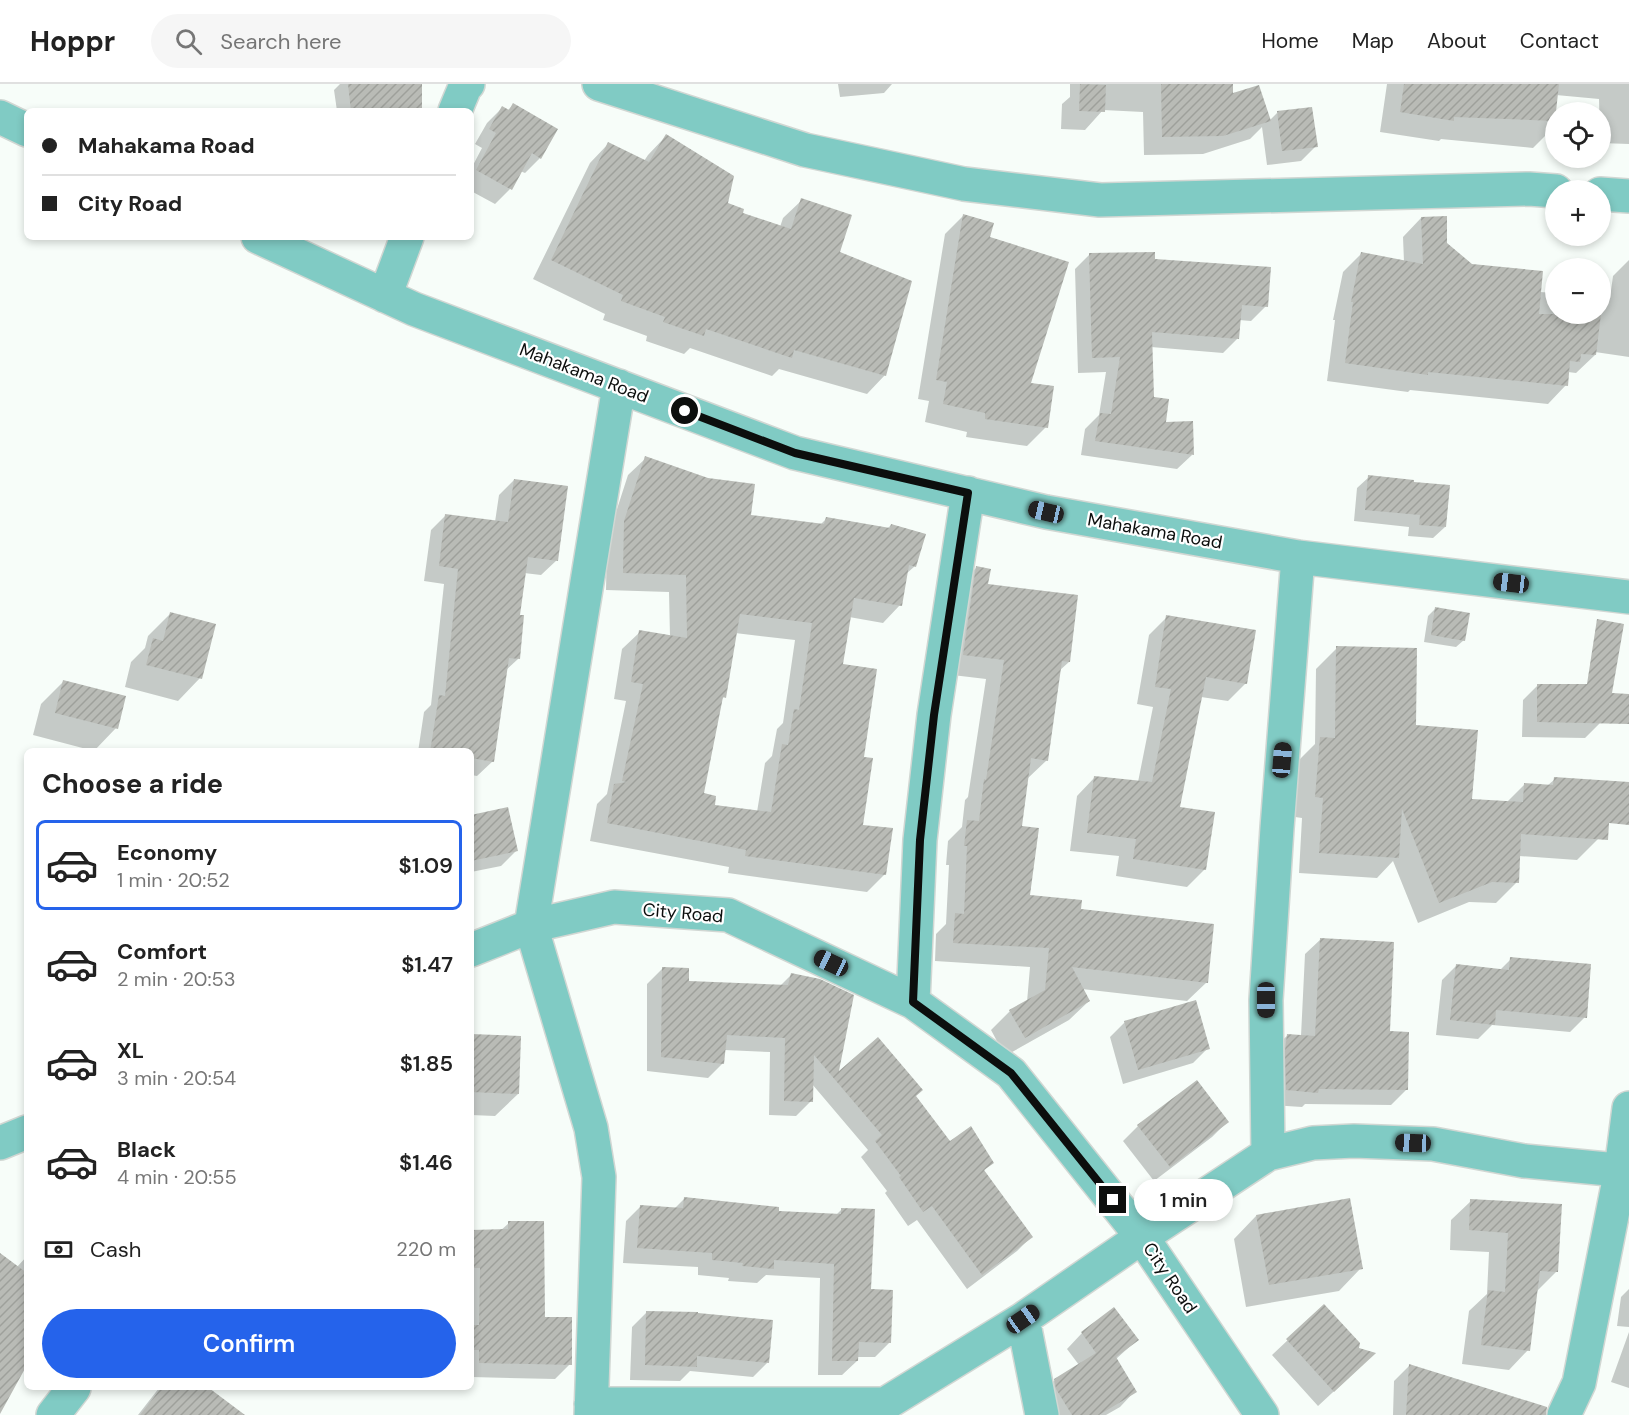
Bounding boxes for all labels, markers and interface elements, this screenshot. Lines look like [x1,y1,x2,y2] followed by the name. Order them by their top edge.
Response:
[151,14,571,68] search box
[30,23,115,60] text: Hoppr
[172,25,205,58] icon: search
[220,27,342,56] text: Search here
[1261,27,1319,55] text: Home
[1352,27,1394,55] text: Map
[1427,27,1487,55] text: About
[1520,27,1599,55] text: Contact
[1545,102,1611,324] map controls
[1545,102,1611,168] button: locate
[78,131,255,160] text: Mahakama Road
[1545,180,1611,246] button: +
[78,189,182,218] text: City Road
[1545,258,1611,324] button: −
[516,337,652,409] street label: Mahakama Road
[671,397,698,424] route start
[1026,499,1066,525] car
[1086,507,1224,555] street label: Mahakama Road
[1492,572,1530,594] car
[1271,741,1293,779] car
[42,766,223,801] text: Choose a ride
[45,838,99,892] icon: car
[117,838,217,867] text: Economy
[399,851,453,880] text: $1.09
[117,867,230,893] text: 1 min · 20:52
[642,898,724,928] street label: City Road
[45,937,99,991] icon: car
[117,937,207,966] text: Comfort
[811,947,851,979] car
[401,950,453,979] text: $1.47
[117,966,236,992] text: 2 min · 20:53
[1257,982,1275,1018] car
[45,1036,99,1090] icon: car
[117,1036,144,1065] text: XL
[400,1049,453,1078] text: $1.85
[117,1065,236,1091] text: 3 min · 20:54
[1395,1133,1431,1153] car
[45,1135,99,1189] icon: car
[117,1135,176,1164] text: Black
[399,1148,453,1177] text: $1.46
[117,1164,237,1190] text: 4 min · 20:55
[1134,1179,1233,1221] callout: 1 min
[1099,1186,1126,1213] route end
[1160,1187,1207,1213] text: 1 min
[42,1233,75,1266] icon: cash
[90,1235,141,1264] text: Cash
[396,1236,456,1262] text: 220 m
[1137,1238,1203,1318] street label: City Road
[1003,1301,1043,1337] car
[42,1309,456,1378] button: Confirm

